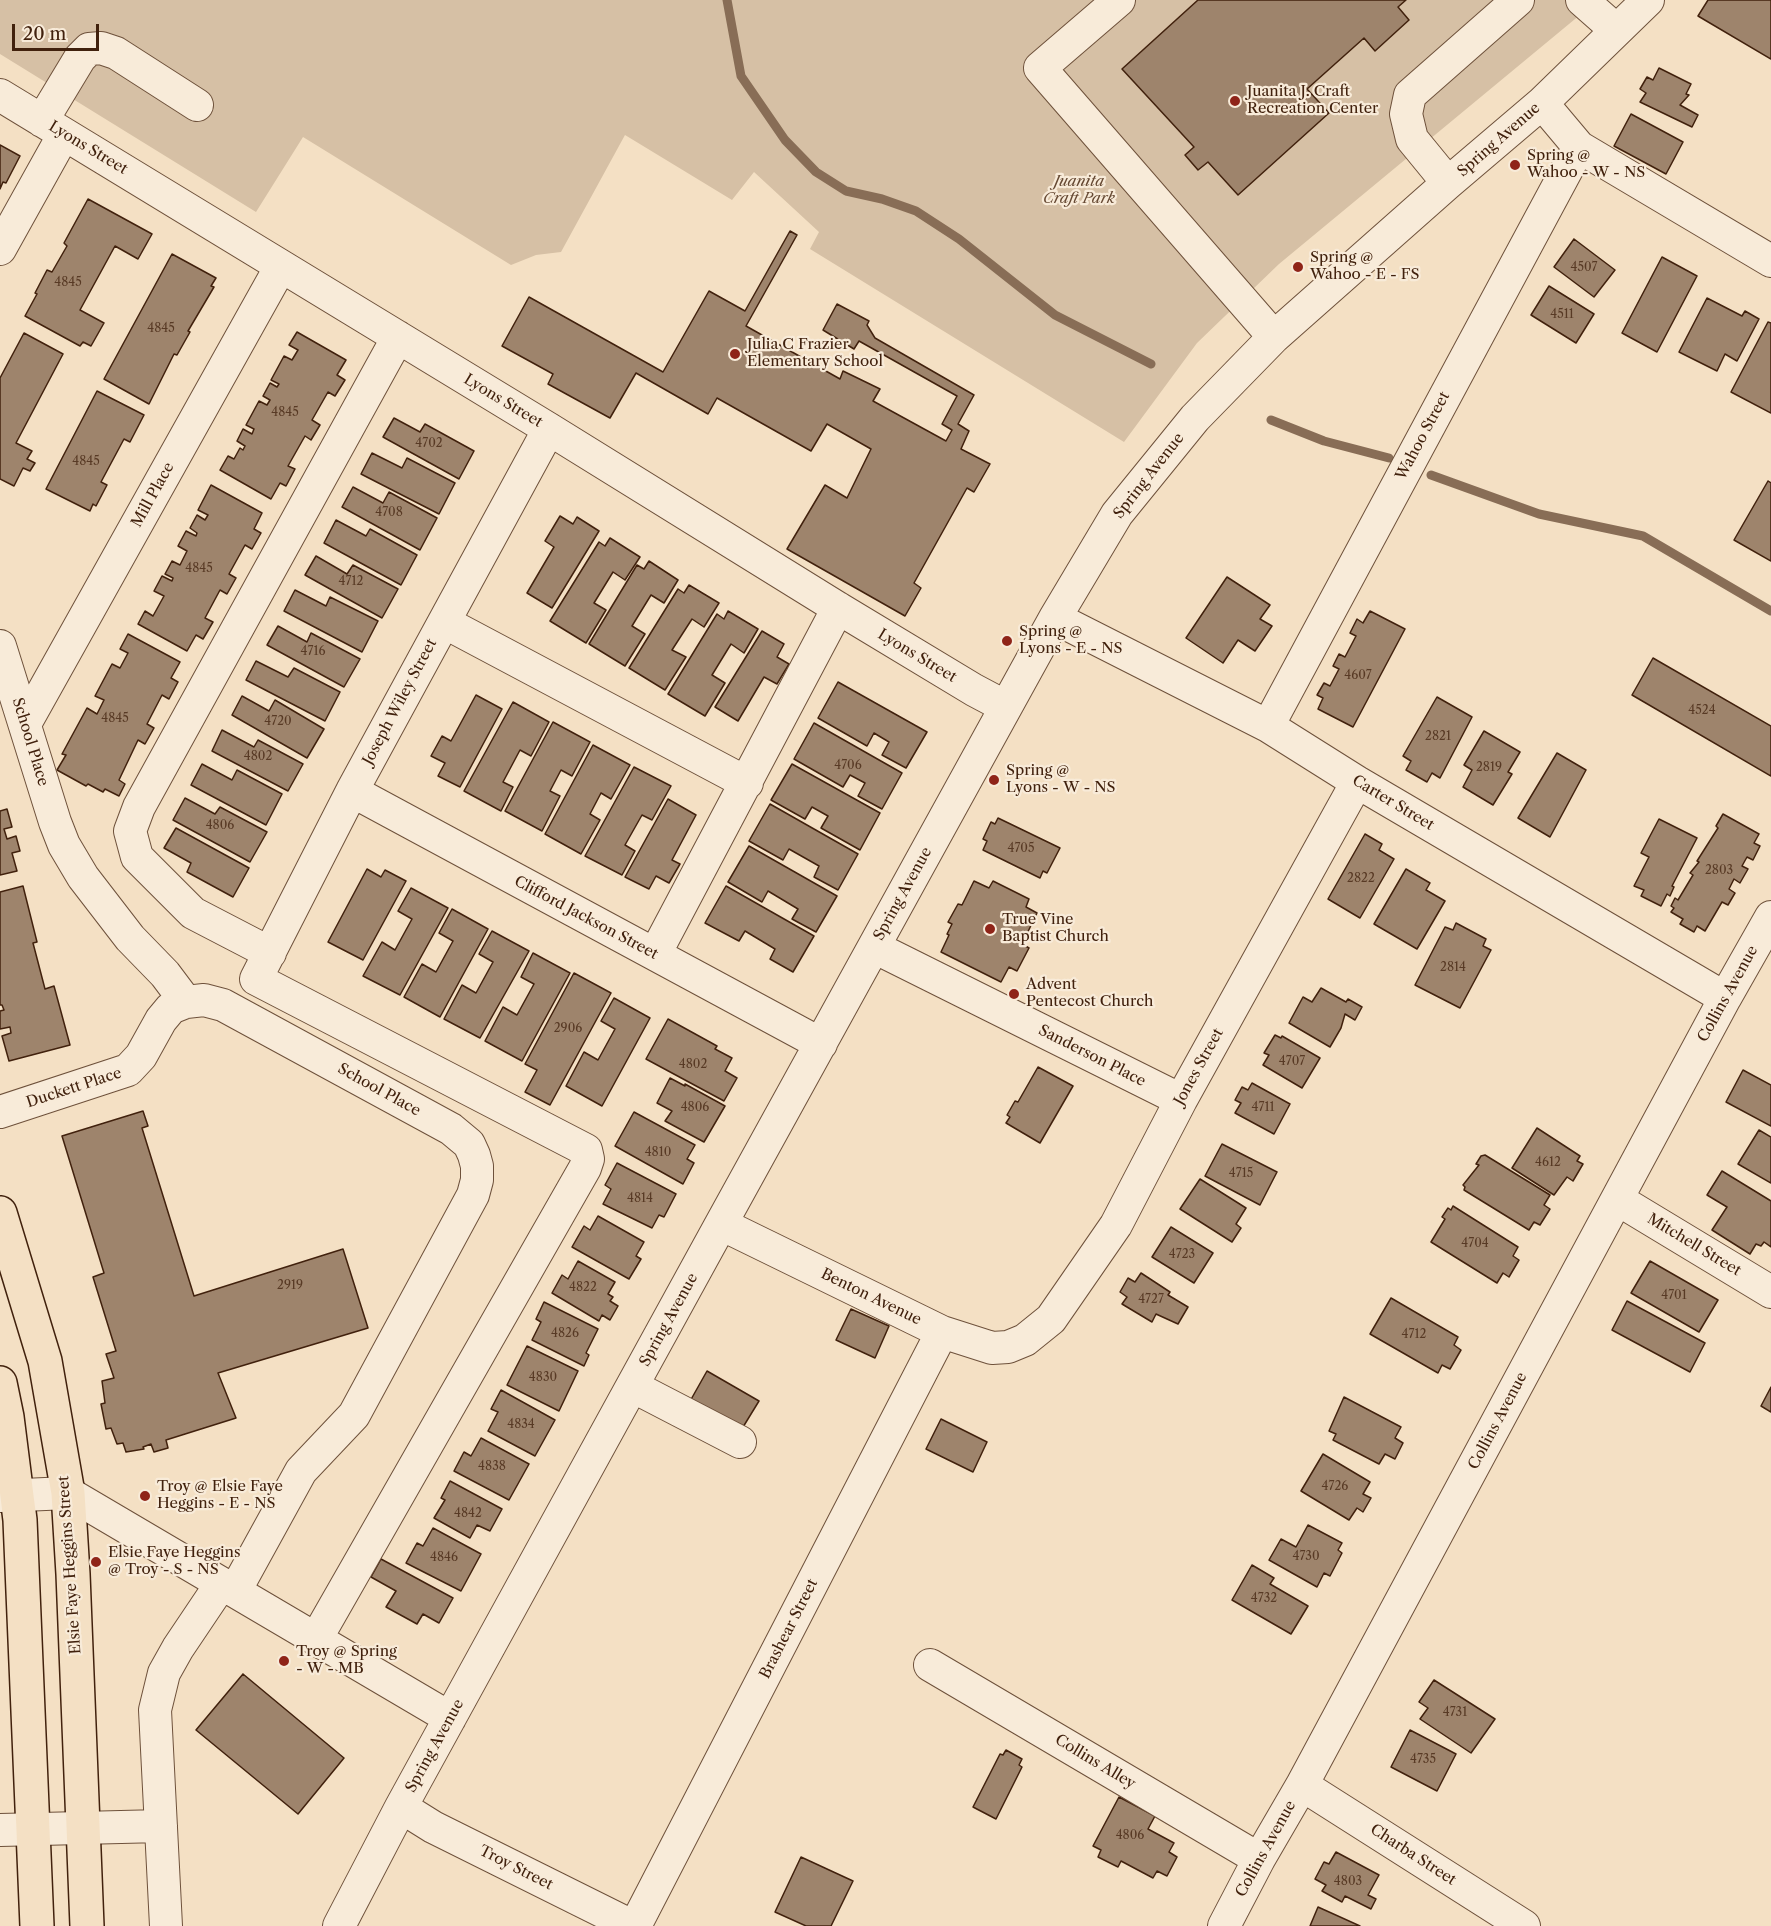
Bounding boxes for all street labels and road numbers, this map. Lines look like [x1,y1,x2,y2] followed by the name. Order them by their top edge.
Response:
[1454,99,1544,181] street label: Spring Avenue
[45,117,131,179] street label: Lyons Street
[460,370,546,432] street label: Lyons Street
[1392,389,1454,483] street label: Wahoo Street
[1110,430,1188,522] street label: Spring Avenue
[128,460,178,530] street label: Mill Place
[874,625,960,687] street label: Lyons Street
[359,636,441,768] street label: Joseph Wiley Street
[8,696,52,788] street label: School Place
[1349,772,1437,834] street label: Carter Street
[870,844,936,944] street label: Spring Avenue
[511,872,661,964] street label: Clifford Jackson Street
[1694,943,1762,1045] street label: Collins Avenue
[1035,1021,1149,1091] street label: Sanderson Place
[1170,1025,1228,1109] street label: Jones Street
[335,1060,423,1120] street label: School Place
[24,1064,124,1112] street label: Duckett Place
[1644,1210,1744,1280] street label: Mitchell Street
[818,1265,924,1329] street label: Benton Avenue
[636,1270,702,1370] street label: Spring Avenue
[1465,1369,1531,1473] street label: Collins Avenue
[55,1475,85,1655] street label: Elsie Faye Heggins Street
[756,1576,822,1682] street label: Brashear Street
[402,1696,468,1796] street label: Spring Avenue
[1052,1731,1138,1793] street label: Collins Alley
[1232,1798,1300,1900] street label: Collins Avenue
[1367,1821,1459,1889] street label: Charba Street
[476,1842,556,1894] street label: Troy Street

